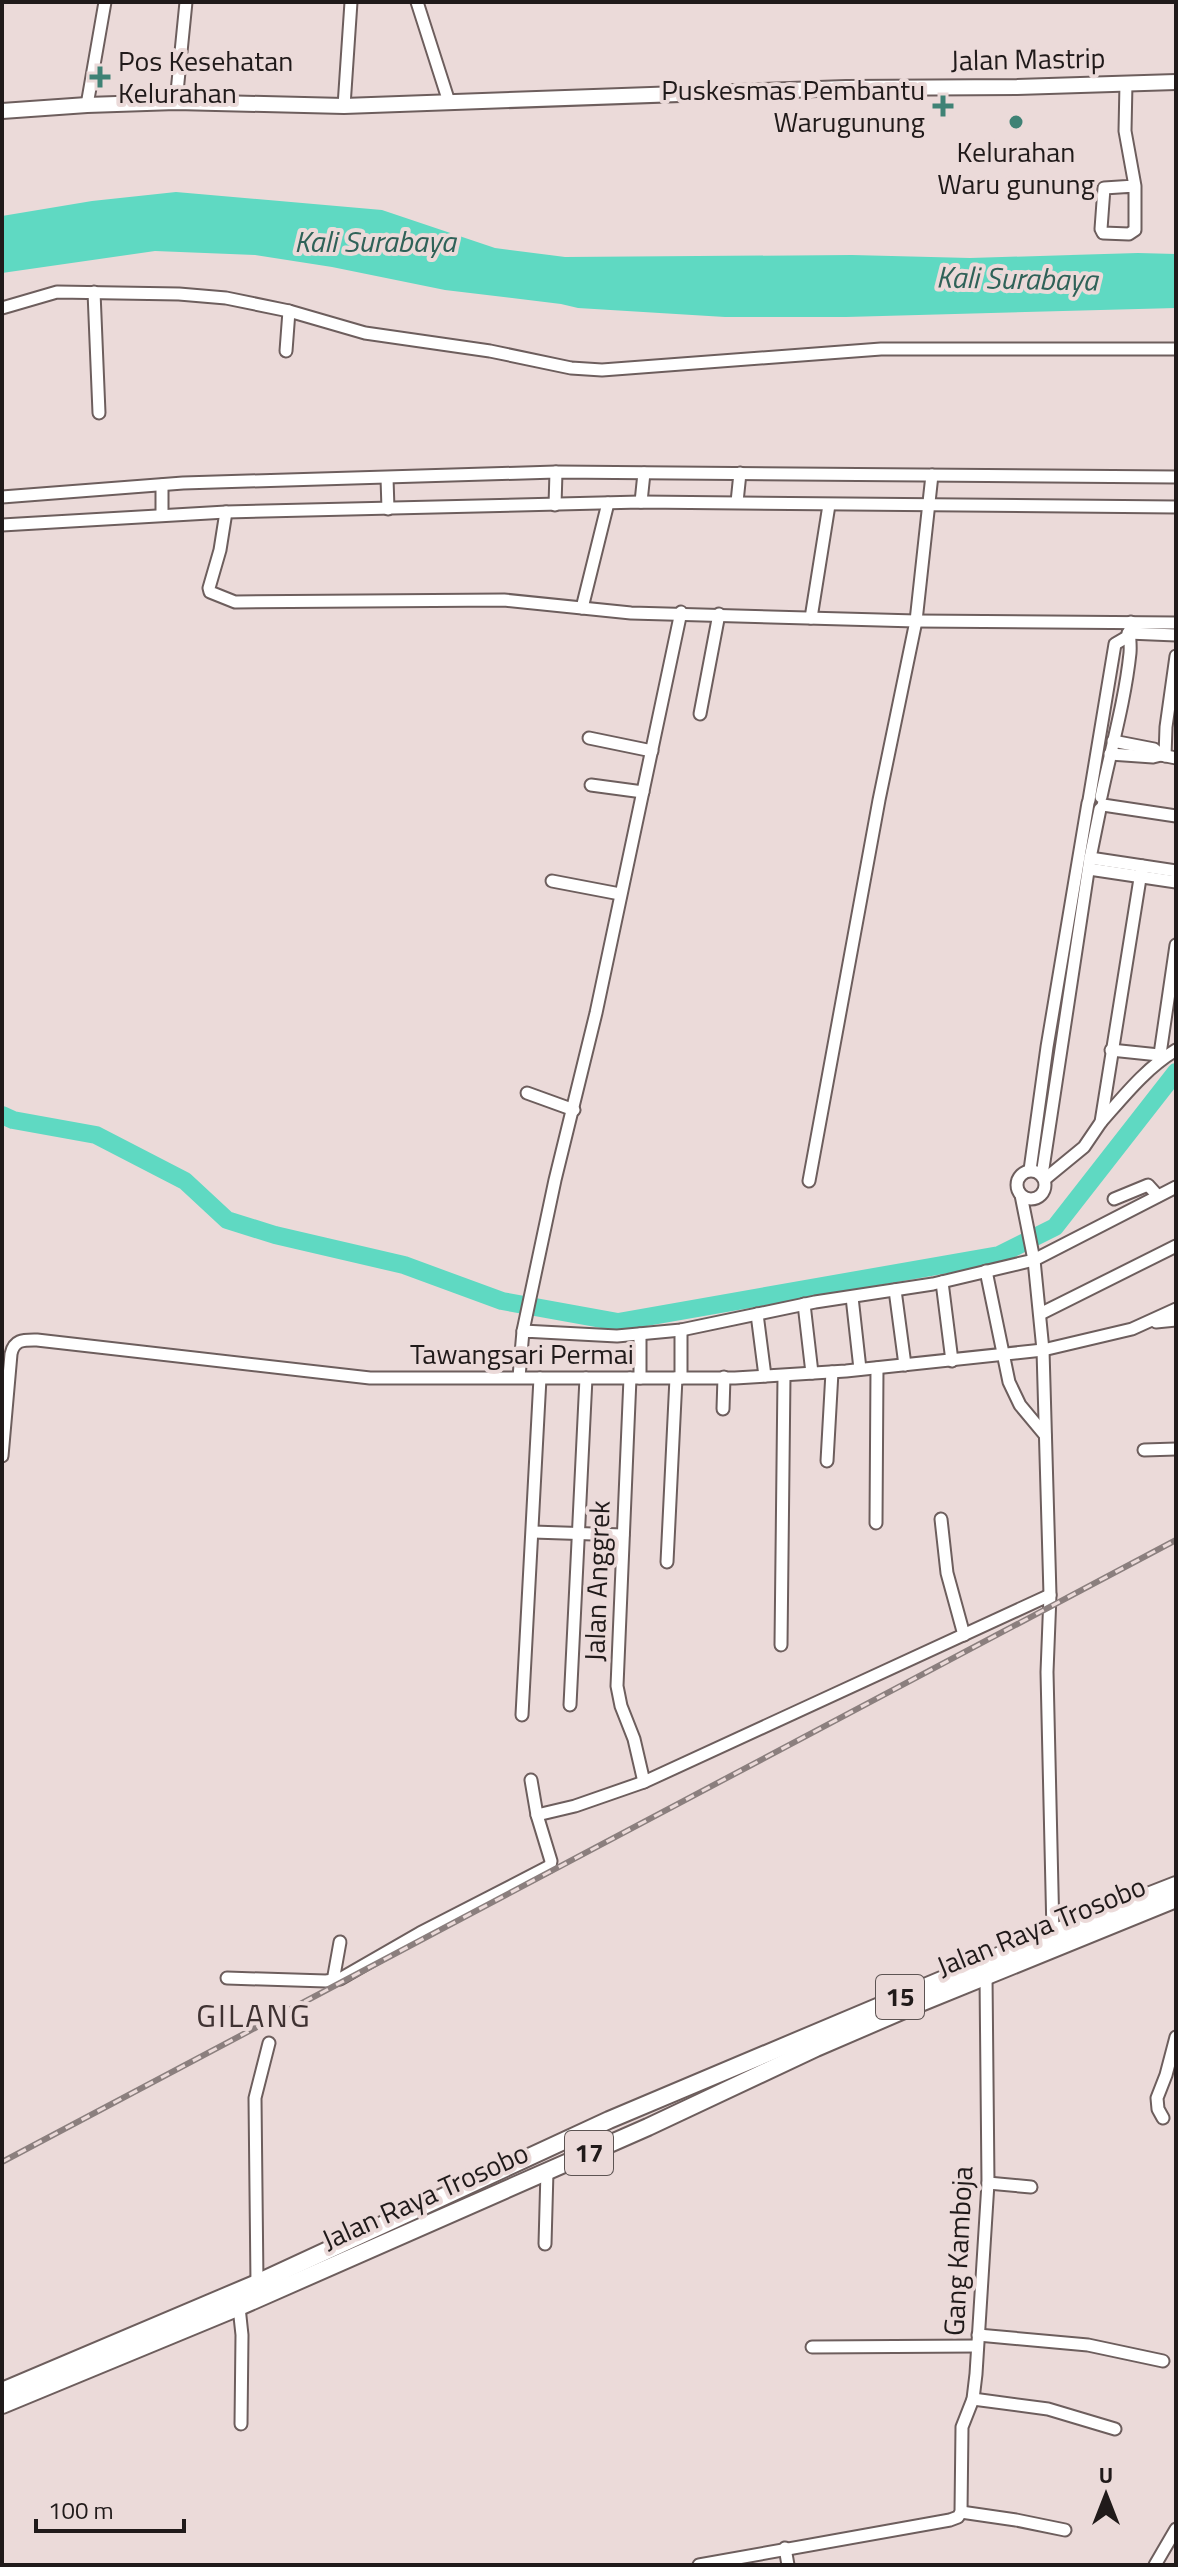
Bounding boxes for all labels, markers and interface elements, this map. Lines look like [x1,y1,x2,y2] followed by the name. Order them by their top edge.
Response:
[950,36,1106,81] street label: Jalan Mastrip
[118,39,293,114] place label: Pos Kesehatan Kelurahan
[89,66,111,88] marker: Pos Kesehatan Kelurahan
[661,68,925,143] place label: Puskesmas Pembantu Warugunung
[932,95,954,117] marker: Puskesmas Pembantu Warugunung
[1007,113,1025,131] marker: Kelurahan Waru gunung
[937,130,1095,205] place label: Kelurahan Waru gunung
[294,218,458,264] water label: Kali Surabaya
[936,254,1100,302] water label: Kali Surabaya
[410,1332,634,1375] street label: Tawangsari Permai
[572,1500,621,1662] street label: Jalan Anggrek
[930,1864,1152,1987] street label: Jalan Raya Trosobo
[876,1975,924,2019] road number: 15
[196,1991,312,2039] district label: GILANG
[315,2131,535,2260] street label: Jalan Raya Trosobo
[565,2131,613,2175] road number: 17
[932,2165,983,2337] street label: Gang Kamboja
[1066,2455,1146,2535] north arrow
[1099,2458,1113,2492] text: U
[36,2483,184,2533] scale bar
[48,2492,114,2528] text: 100 m

